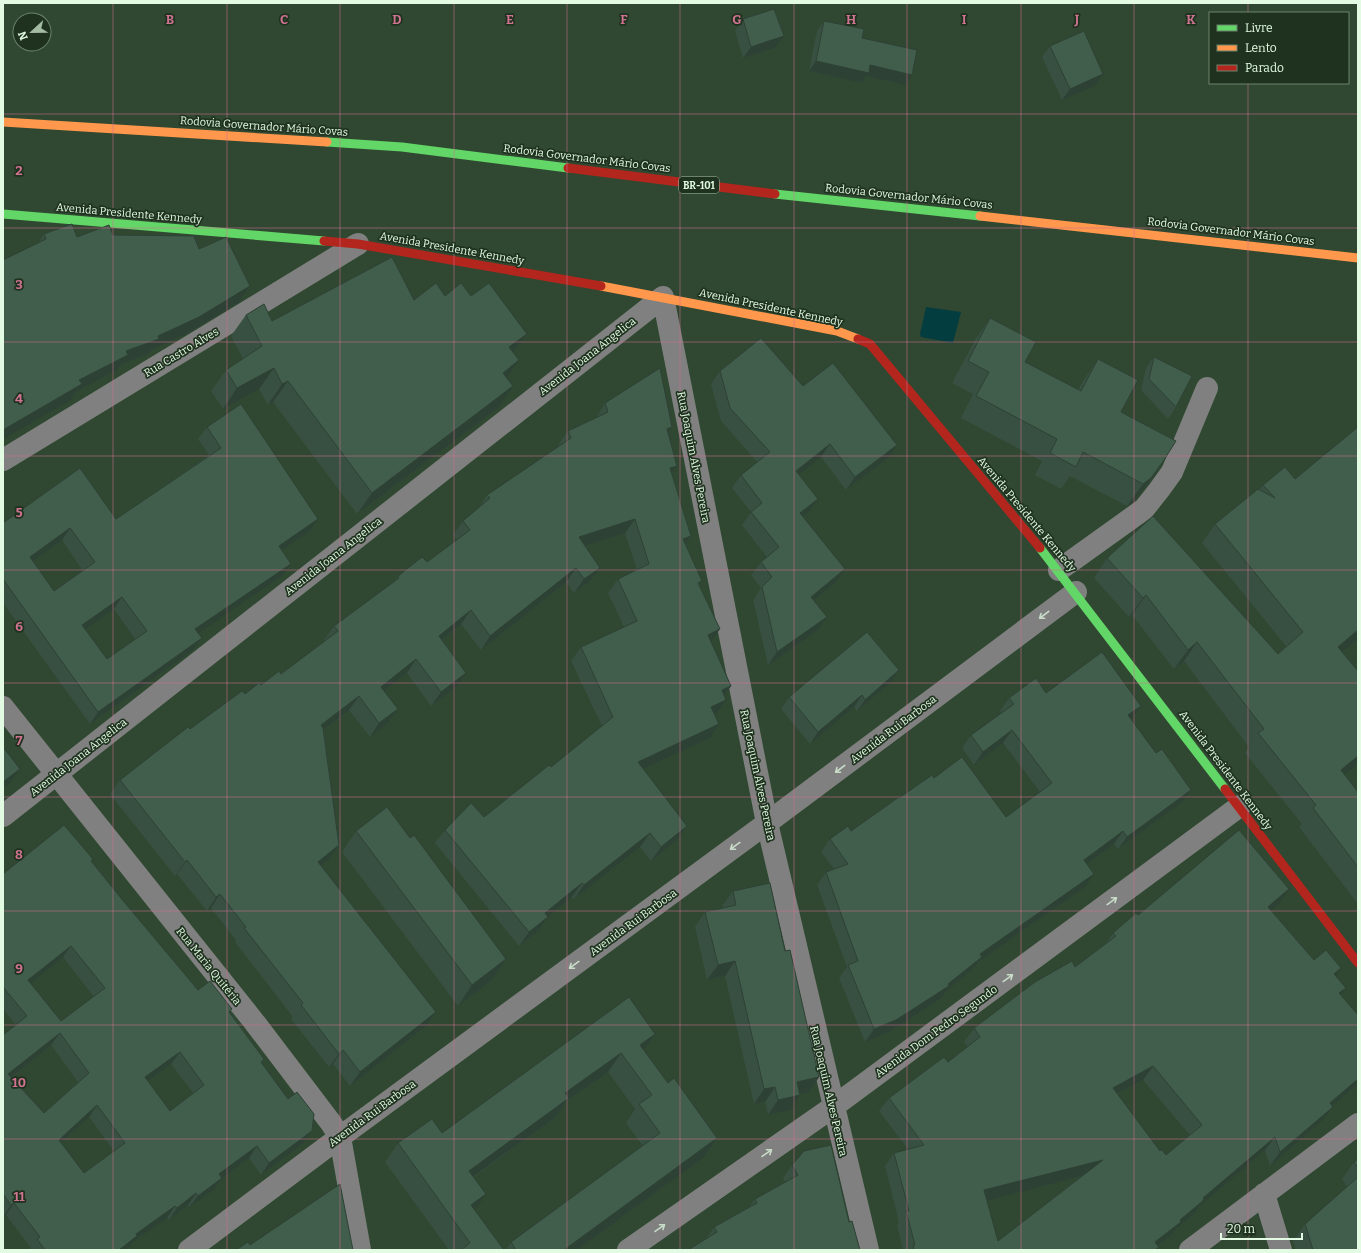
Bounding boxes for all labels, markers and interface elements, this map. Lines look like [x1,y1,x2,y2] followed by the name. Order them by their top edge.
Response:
[12,12,52,52] north arrow
[166,12,174,27] text: B
[280,12,288,27] text: C
[392,12,402,27] text: D
[506,12,514,27] text: E
[620,12,628,27] text: F
[732,12,742,27] text: G
[846,12,856,27] text: H
[962,12,967,27] text: I
[1074,12,1080,27] text: J
[1186,12,1196,27] text: K
[1209,12,1349,84] legend
[1245,21,1273,35] text: Livre
[15,29,31,42] text: N
[1245,41,1277,55] text: Lento
[1245,61,1284,75] text: Parado
[180,114,348,139] street label: Rodovia Governador Mário Covas
[503,142,671,175] street label: Rodovia Governador Mário Covas
[15,163,23,178] text: 2
[679,177,719,193] road number: BR-101
[825,181,993,212] street label: Rodovia Governador Mário Covas
[56,201,203,226] street label: Avenida Presidente Kennedy
[1147,215,1315,248] street label: Rodovia Governador Mário Covas
[379,229,525,268] street label: Avenida Presidente Kennedy
[15,277,23,292] text: 3
[698,286,844,329] street label: Avenida Presidente Kennedy
[536,315,638,398] street label: Avenida Joana Angelica
[142,325,221,380] street label: Rua Castro Alves
[674,390,713,524] street label: Rua Joaquim Alves Pereira
[15,391,23,406] text: 4
[975,454,1079,575] street label: Avenida Presidente Kennedy
[15,505,23,520] text: 5
[282,515,384,598] street label: Avenida Joana Angelica
[1039,611,1050,619] one-way arrow
[15,619,23,634] text: 6
[848,693,939,766] street label: Avenida Rui Barbosa
[737,708,778,842] street label: Rua Joaquim Alves Pereira
[1176,708,1275,833] street label: Avenida Presidente Kennedy
[27,716,129,799] street label: Avenida Joana Angelica
[16,733,23,748] text: 7
[834,765,845,773] one-way arrow
[730,842,741,851] one-way arrow
[15,847,23,862] text: 8
[587,886,679,958] street label: Avenida Rui Barbosa
[1107,896,1118,905] one-way arrow
[173,925,244,1008] street label: Rua Maria Quitéria
[15,961,23,976] text: 9
[569,961,580,969] one-way arrow
[1002,974,1013,982] one-way arrow
[873,983,1000,1080] street label: Avenida Dom Pedro Segundo
[807,1025,850,1158] street label: Rua Joaquim Alves Pereira
[12,1075,26,1090] text: 10
[326,1077,418,1149] street label: Avenida Rui Barbosa
[761,1149,772,1157] one-way arrow
[13,1189,25,1204] text: 11
[1221,1215,1302,1241] scale bar
[1227,1222,1256,1236] text: 20 m
[654,1224,665,1232] one-way arrow

